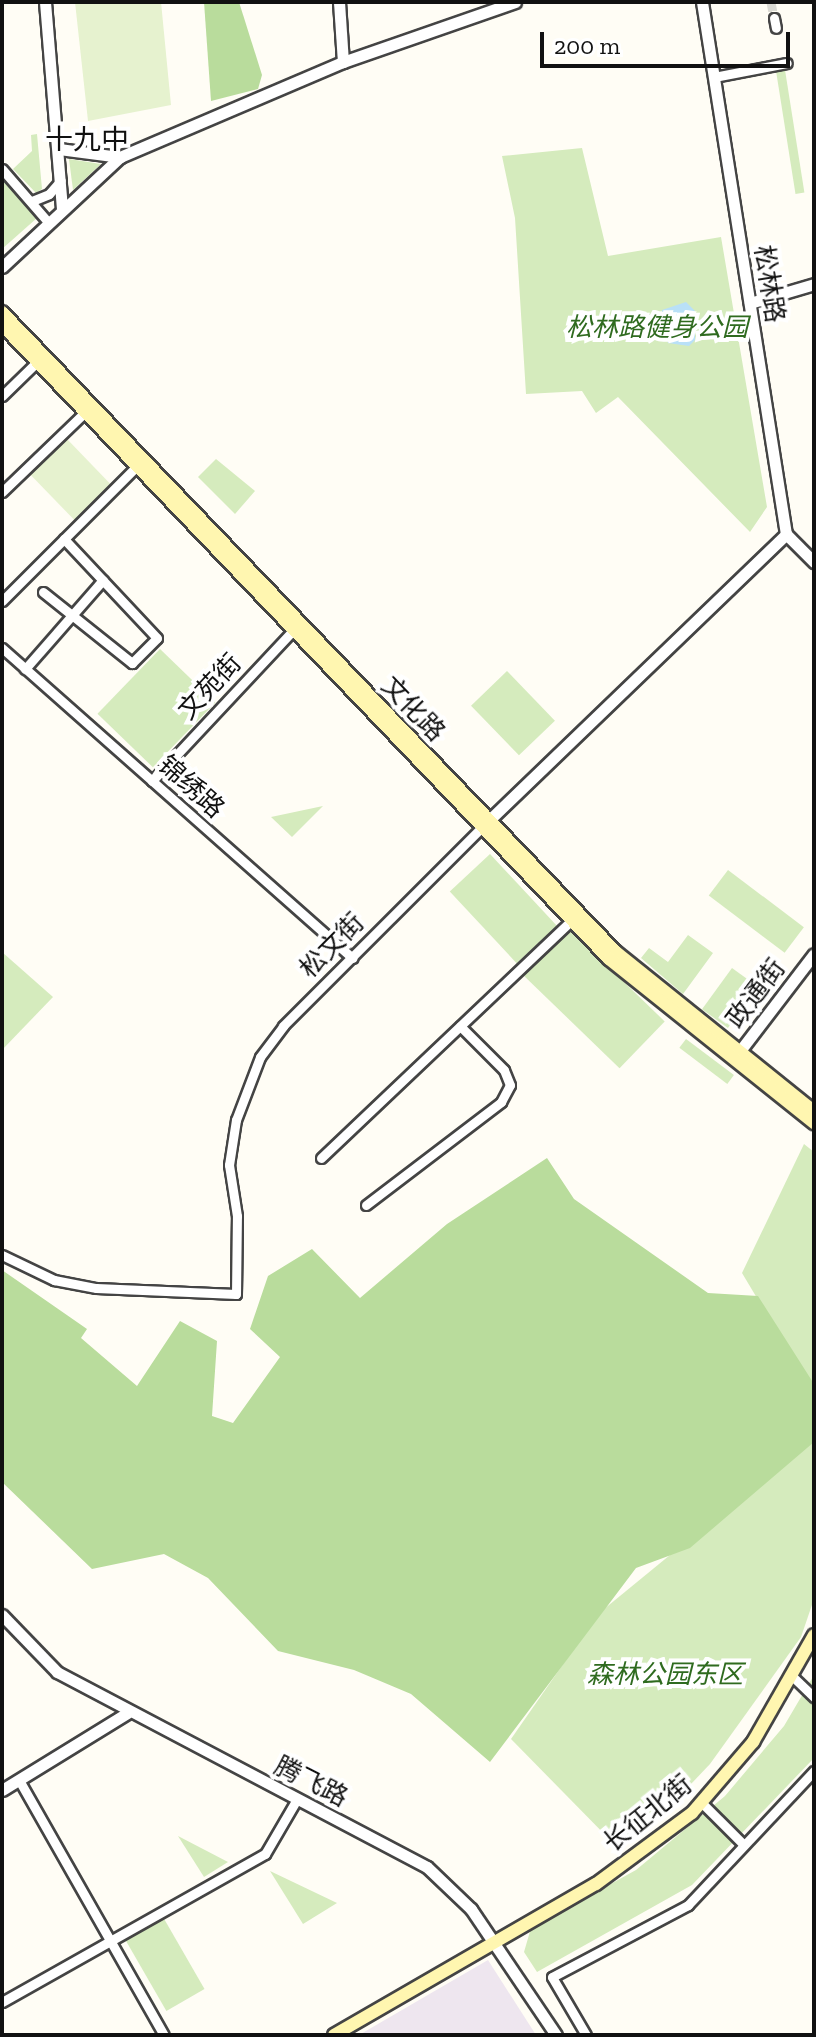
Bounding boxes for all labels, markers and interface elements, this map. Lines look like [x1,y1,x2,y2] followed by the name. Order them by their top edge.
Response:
[544,16,794,66] scale bar
[554,31,620,60] text: 200 m
[45,123,129,157] district label: 十九中
[747,243,791,325] street label: 松林路
[566,312,748,344] park label: 松林路健身公园
[172,648,248,726] street label: 文苑街
[375,670,451,748] street label: 文化路
[152,749,230,825] street label: 锦绣路
[293,907,371,985] street label: 松文街
[720,953,792,1035] street label: 政通街
[587,1659,743,1691] park label: 森林公园东区
[269,1750,353,1814] street label: 腾飞路
[598,1769,698,1859] street label: 长征北街

